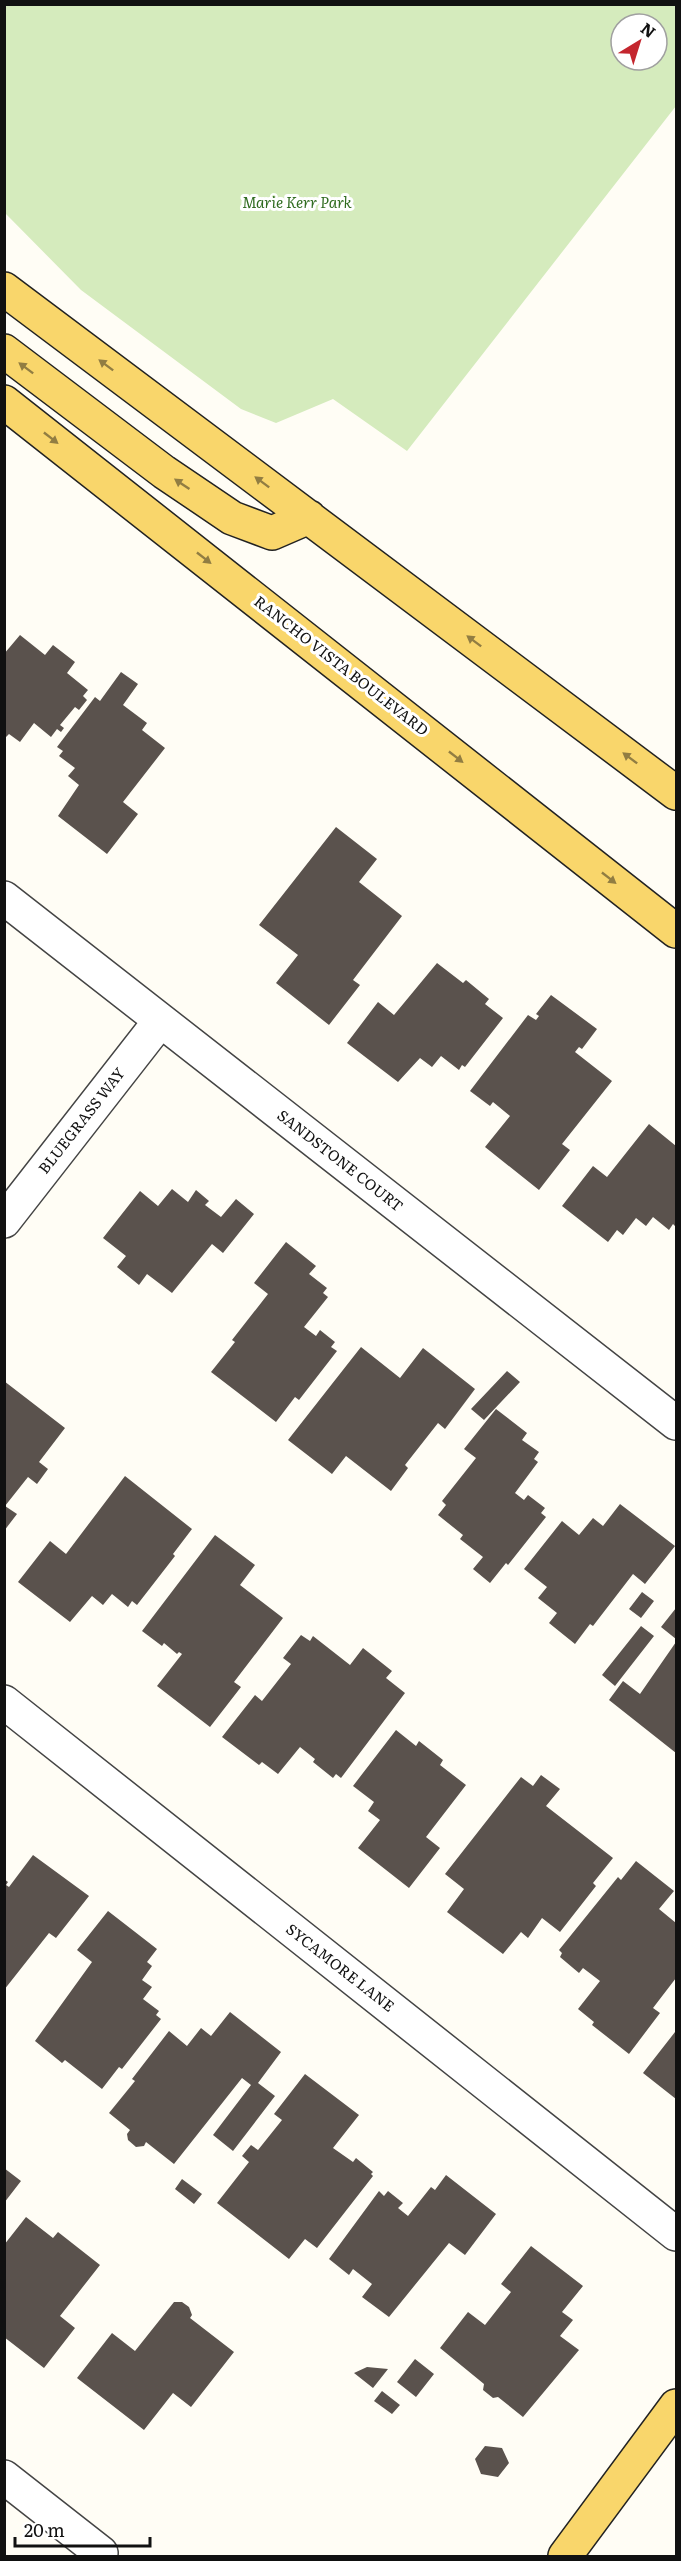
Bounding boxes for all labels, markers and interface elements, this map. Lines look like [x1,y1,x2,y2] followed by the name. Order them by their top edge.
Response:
[609,12,669,72] north arrow
[636,16,662,43] text: N
[242,190,353,213] park label: Marie Kerr Park
[99,359,115,371] one-way arrow
[19,362,34,374] one-way arrow
[43,432,58,444] one-way arrow
[254,476,270,488] one-way arrow
[175,478,191,490] one-way arrow
[197,552,212,564] one-way arrow
[250,589,434,740] street label: RANCHO VISTA BOULEVARD
[466,635,481,647] one-way arrow
[449,751,464,763] one-way arrow
[622,752,637,764] one-way arrow
[601,871,616,884] one-way arrow
[32,1062,130,1178] street label: BLUEGRASS WAY
[273,1103,409,1216] street label: SANDSTONE COURT
[282,1917,400,2017] street label: SYCAMORE LANE
[15,2510,150,2548] scale bar
[24,2516,65,2543] text: 20 m

